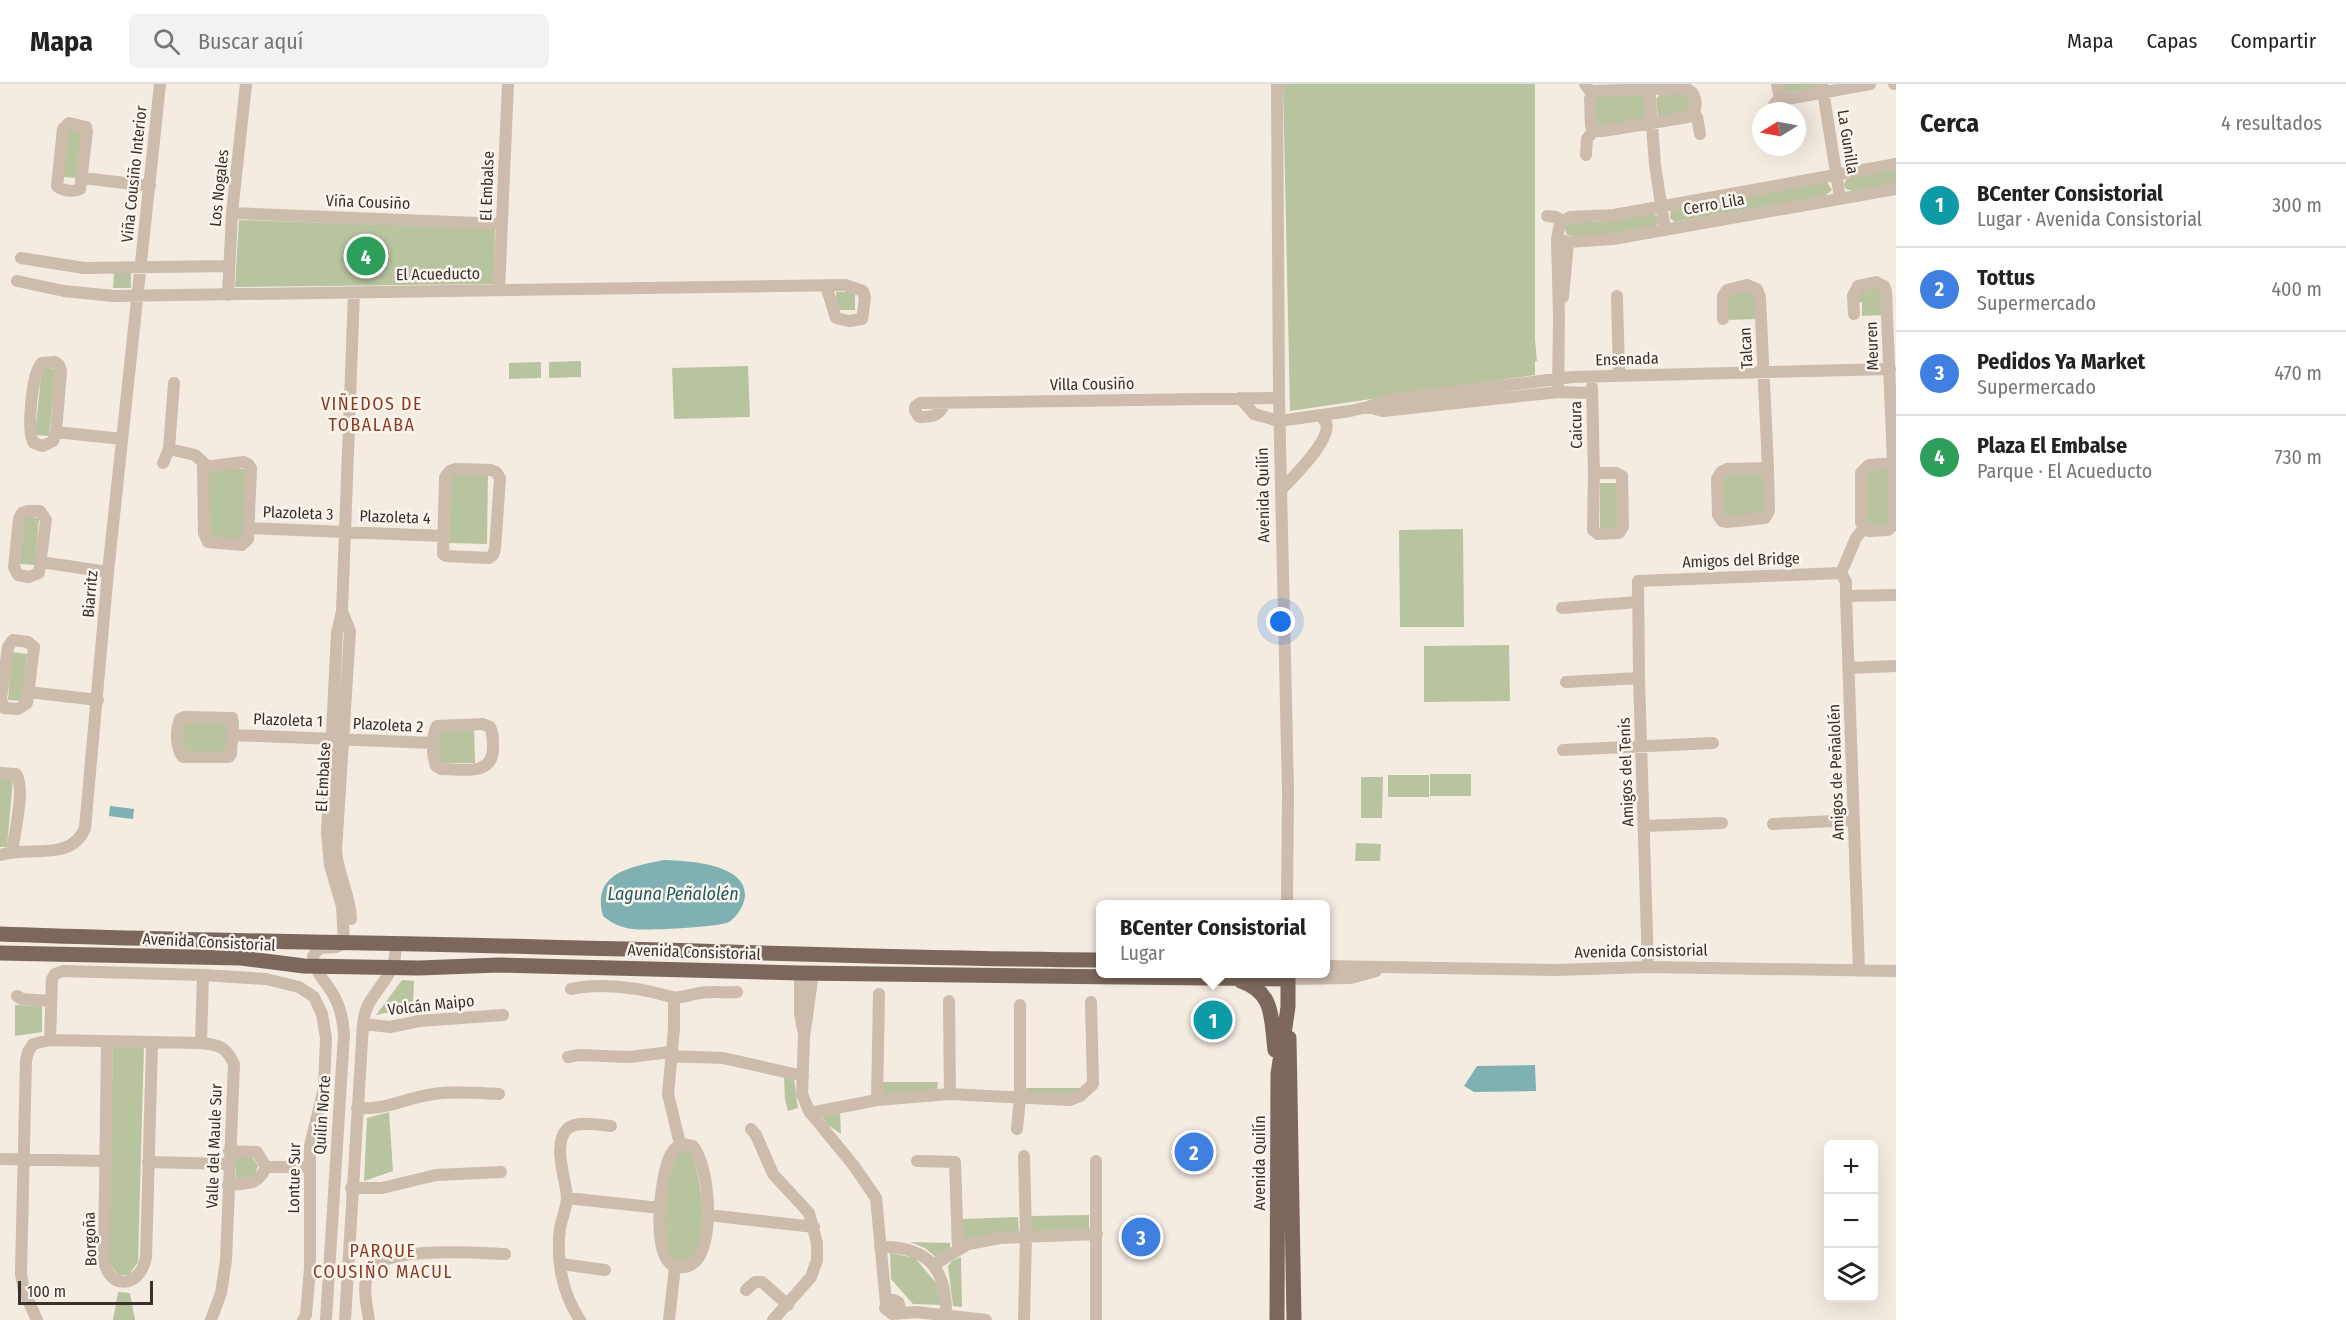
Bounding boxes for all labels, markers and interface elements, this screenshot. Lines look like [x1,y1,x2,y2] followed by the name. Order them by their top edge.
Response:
[129,14,549,68] search box
[30,25,93,58] text: Mapa
[150,25,183,58] icon: search
[198,28,303,55] text: Buscar aquí
[2067,28,2114,54] text: Mapa
[2147,28,2197,54] text: Capas
[2230,28,2316,54] text: Compartir
[1752,102,1806,156] north arrow
[117,104,151,243] street label: Viña Cousiño Interior
[1920,108,1979,139] text: Cerca
[1834,109,1862,176] street label: La Gunilla
[2221,111,2322,135] text: 4 resultados
[205,148,233,228] street label: Los Nogales
[476,151,498,221] street label: El Embalse
[1977,180,2163,207] text: BCenter Consistorial
[1682,189,1746,219] street label: Cerro Lila
[325,191,411,213] street label: Viña Cousiño
[1935,193,1944,217] text: 1
[2272,193,2322,217] text: 300 m
[1977,207,2202,231] text: Lugar · Avenida Consistorial
[346,234,386,279] pin: 4
[396,264,480,284] street label: El Acueducto
[1977,264,2035,291] text: Tottus
[1935,277,1944,301] text: 2
[2271,277,2322,301] text: 400 m
[1977,291,2096,315] text: Supermercado
[1862,321,1882,371] street label: Meuren
[1735,327,1757,369] street label: Talcan
[1595,348,1659,370] street label: Ensenada
[1977,348,2145,375] text: Pedidos Ya Market
[1935,361,1944,385] text: 3
[2274,361,2322,385] text: 470 m
[1050,374,1134,394] street label: Villa Cousiño
[1977,375,2096,399] text: Supermercado
[321,393,423,436] district label: VIÑEDOS DE TOBALABA
[1566,401,1586,449] street label: Caicura
[1977,432,2127,459] text: Plaza El Embalse
[1934,445,1945,469] text: 4
[2275,445,2322,469] text: 730 m
[1253,447,1273,543] street label: Avenida Quilín
[1977,459,2152,483] text: Parque · El Acueducto
[262,502,334,524] street label: Plazoleta 3
[359,506,431,528] street label: Plazoleta 4
[1682,548,1800,572] street label: Amigos del Bridge
[78,570,102,618] street label: Biarritz
[1266,607,1295,636] your location
[1824,704,1848,840] street label: Amigos de Peñalolén
[253,709,323,731] street label: Plazoleta 1
[352,714,424,736] street label: Plazoleta 2
[1615,717,1637,827] street label: Amigos del Tenis
[312,741,334,812] street label: El Embalse
[607,883,739,905] water label: Laguna Peñalolén
[1096,900,1330,978] popup
[1120,914,1306,941] text: BCenter Consistorial
[142,929,276,955] street label: Avenida Consistorial
[627,940,761,964] street label: Avenida Consistorial
[1574,940,1708,962] street label: Avenida Consistorial
[1120,941,1165,965] text: Lugar
[387,991,475,1019] street label: Volcán Maipo
[1194,998,1232,1042] pin: 1
[310,1075,334,1155] street label: Quilín Norte
[202,1083,226,1209] street label: Valle del Maule Sur
[1250,1115,1269,1211] street label: Avenida Quilín
[1174,1130,1214,1174] pin: 2
[1824,1140,1878,1302] map controls
[1824,1140,1878,1194] button: +
[284,1142,304,1214] street label: Lontue Sur
[1824,1194,1878,1248] button: −
[80,1211,100,1267] street label: Borgoña
[1122,1214,1160,1260] pin: 3
[313,1240,453,1283] district label: PARQUE COUSIÑO MACUL
[1824,1248,1878,1302] button: layers
[18,1278,153,1306] scale bar
[27,1282,66,1301] text: 100 m

